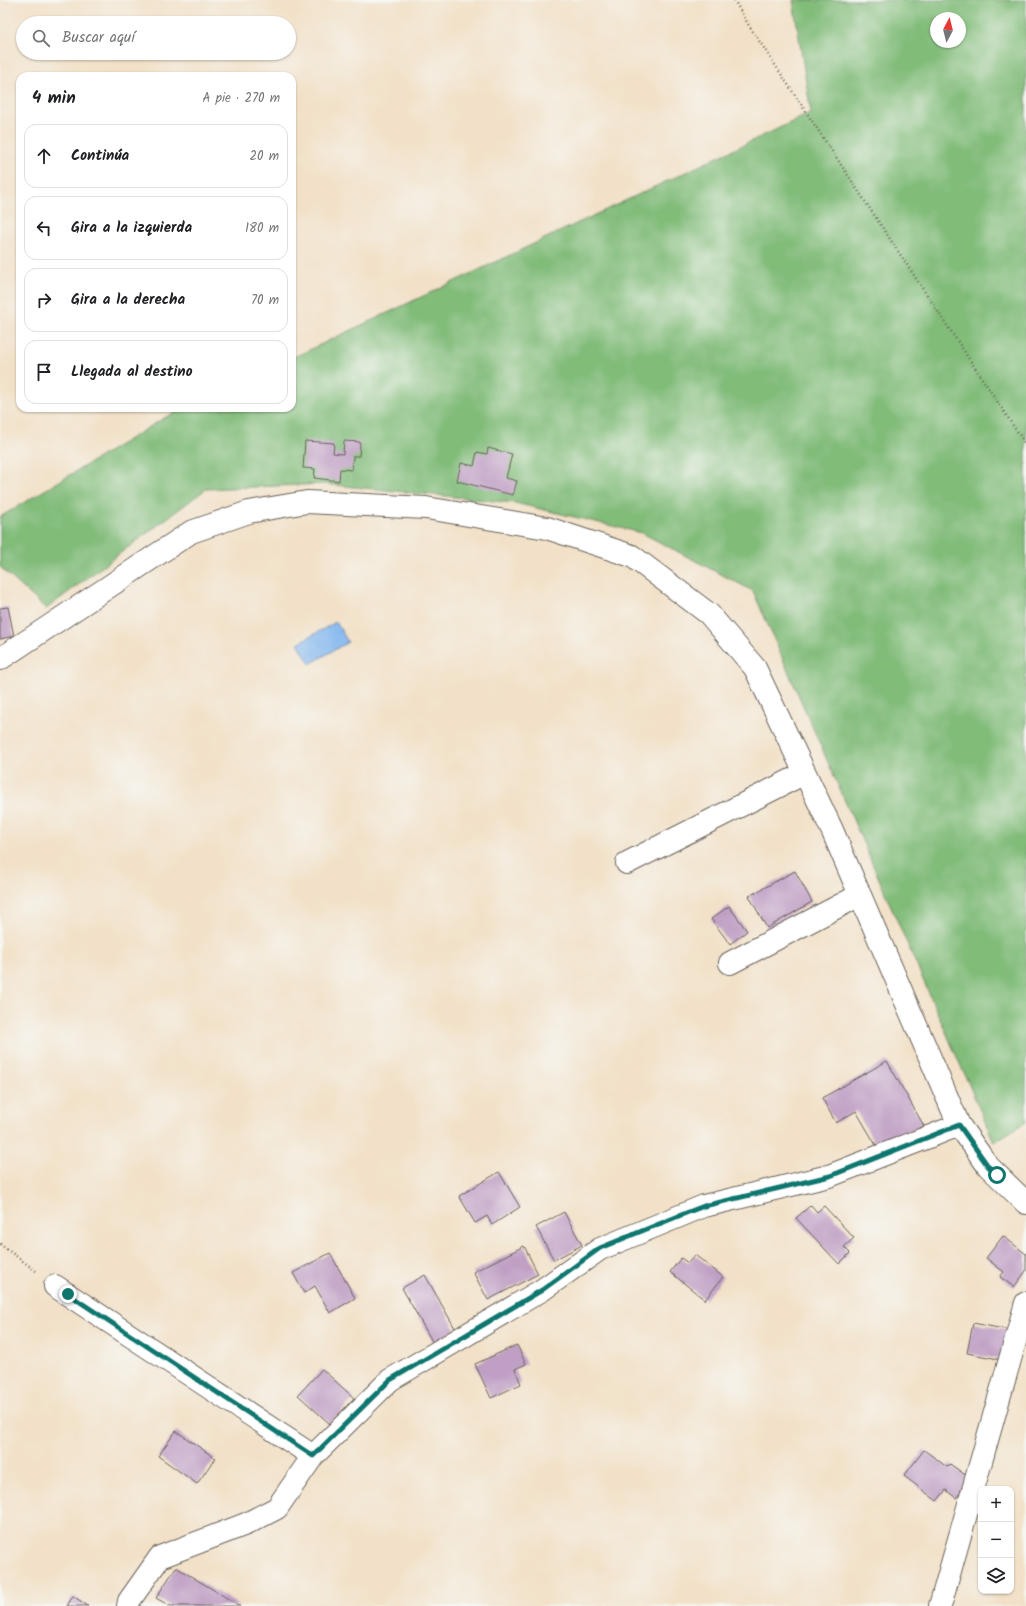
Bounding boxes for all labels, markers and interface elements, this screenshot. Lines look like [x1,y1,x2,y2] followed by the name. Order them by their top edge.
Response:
[930,12,966,48] north arrow
[16,16,296,60] search box
[62,26,135,50] text: Buscar aquí
[30,27,52,49] icon: search
[32,85,76,112] text: 4 min
[203,88,280,109] text: A pie · 270 m
[71,144,129,168] text: Continúa
[33,145,55,167] icon: ahead
[249,146,279,167] text: 20 m
[71,216,192,240] text: Gira a la izquierda
[33,217,55,239] icon: left
[245,218,279,239] text: 180 m
[71,288,185,312] text: Gira a la derecha
[33,289,55,311] icon: right
[251,290,279,311] text: 70 m
[71,360,193,384] text: Llegada al destino
[33,361,55,383] icon: arrive
[988,1166,1006,1184] route start
[59,1285,77,1303] route end
[978,1486,1014,1594] map controls
[978,1486,1014,1522] button: +
[978,1522,1014,1558] button: −
[978,1558,1014,1594] button: layers

